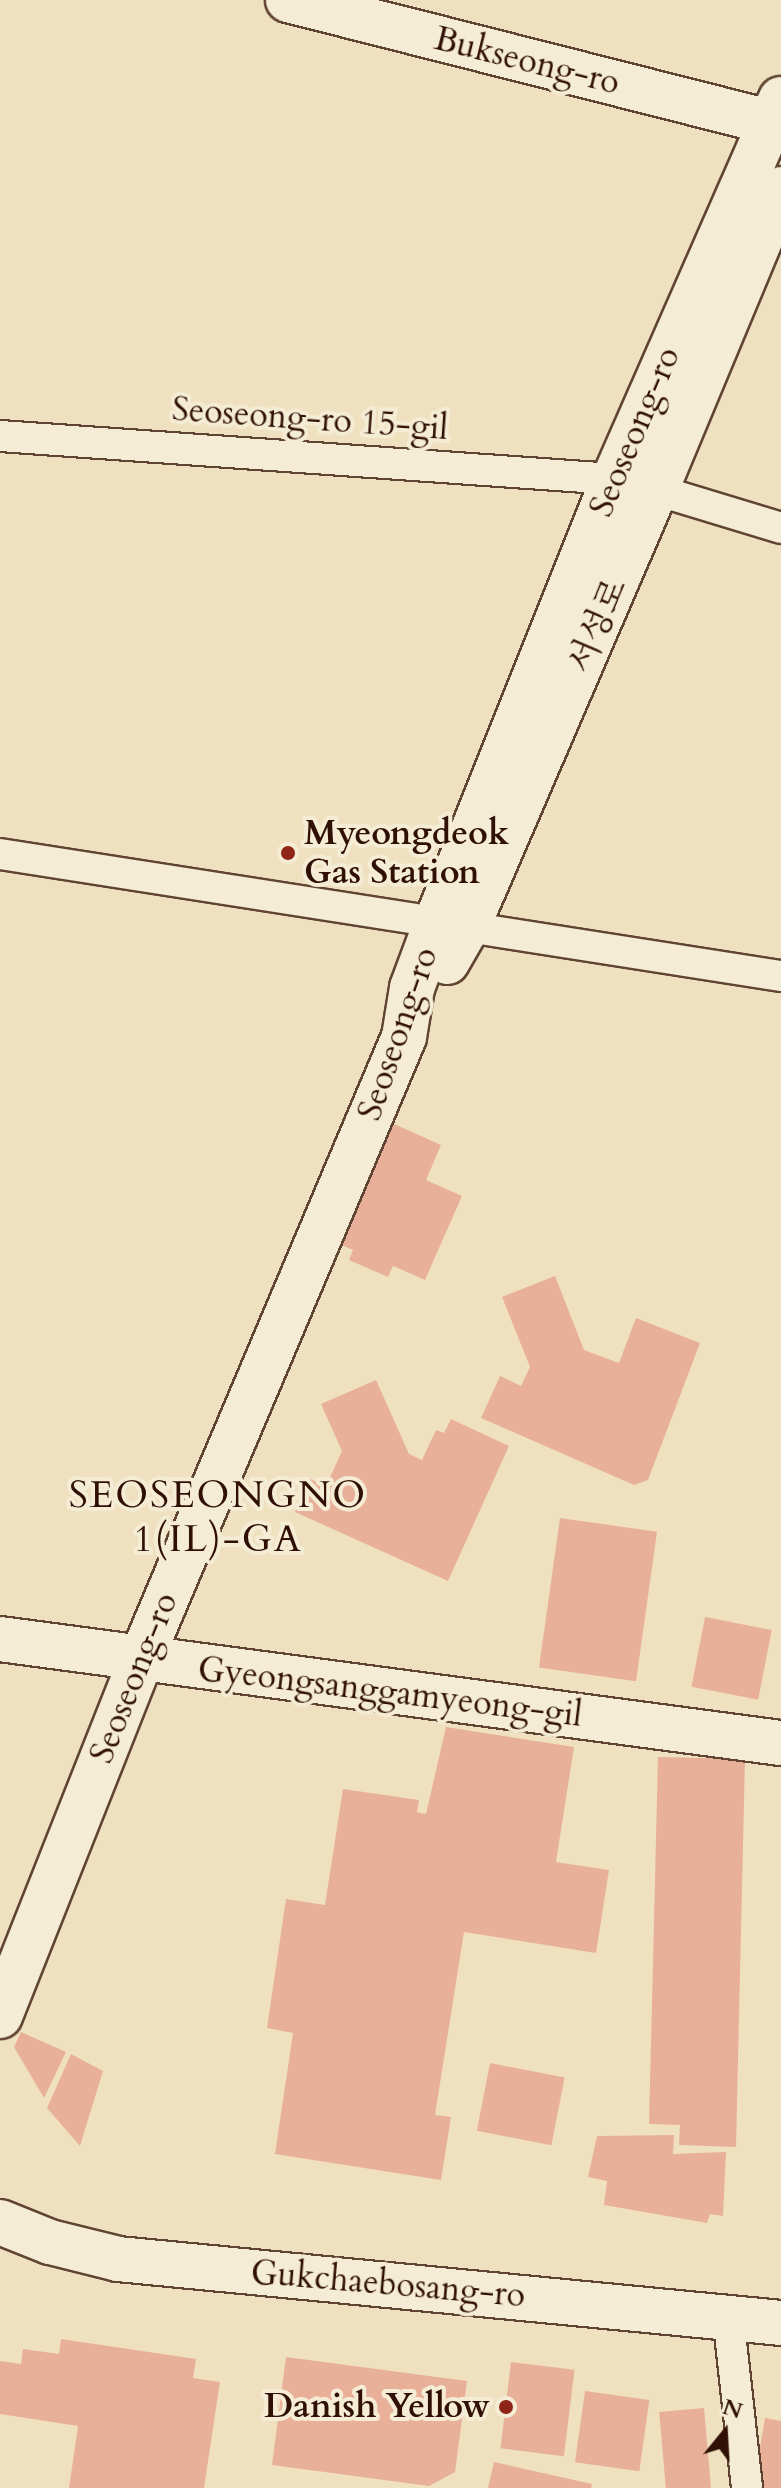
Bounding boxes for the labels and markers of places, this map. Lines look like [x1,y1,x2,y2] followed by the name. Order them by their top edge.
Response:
[304,813,509,892] place label: Myeongdeok Gas Station
[279,844,297,862] marker: Myeongdeok Gas Station
[264,2387,490,2427] place label: Danish Yellow
[497,2398,515,2416] marker: Danish Yellow

